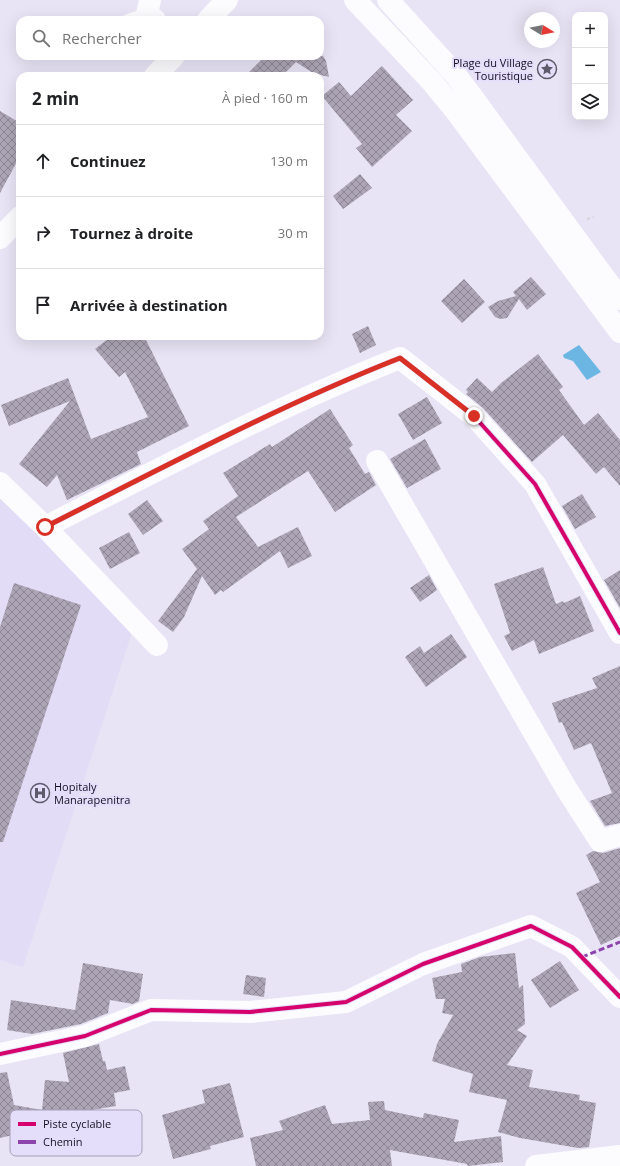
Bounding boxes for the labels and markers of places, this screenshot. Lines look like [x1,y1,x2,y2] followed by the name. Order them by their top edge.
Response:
[453,55,533,83] place label: Plage du Village Touristique
[536,58,558,80] place icon: Plage du Village Touristique
[54,779,130,807] place label: Hopitaly Manarapenitra
[29,782,51,804] hospital icon: Hopitaly Manarapenitra

